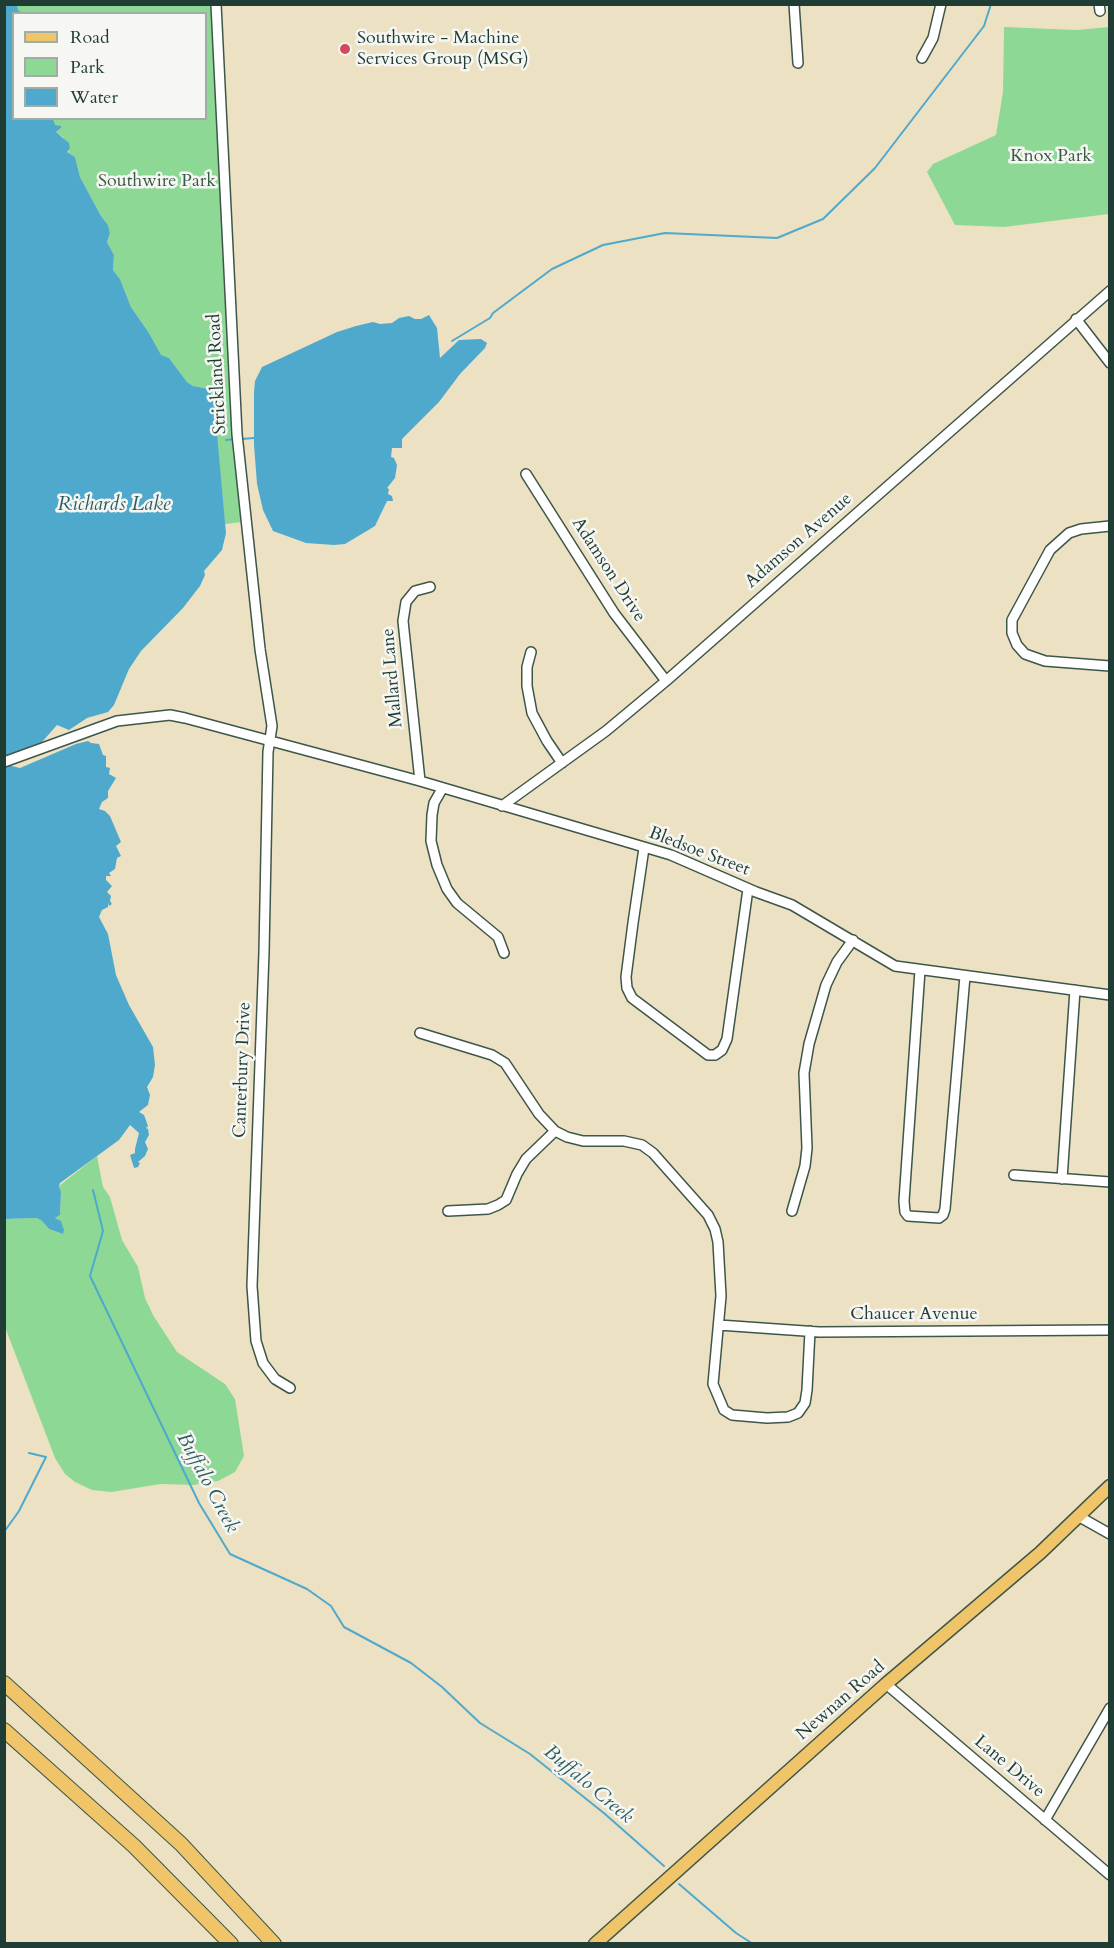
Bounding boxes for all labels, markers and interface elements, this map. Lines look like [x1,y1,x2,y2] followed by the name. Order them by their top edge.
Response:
[12,12,207,120] legend
[70,25,110,50] text: Road
[357,28,529,70] place label: Southwire - Machine Services Group (MSG)
[338,42,352,56] marker: Southwire - Machine Services Group (MSG)
[70,55,105,80] text: Park
[70,85,118,110] text: Water
[1010,146,1092,168] park label: Knox Park
[98,171,216,193] park label: Southwire Park
[204,313,232,435] street label: Strickland Road
[741,489,857,593] street label: Adamson Avenue
[57,493,171,517] water label: Richards Lake
[566,514,650,626] street label: Adamson Drive
[378,627,408,729] street label: Mallard Lane
[645,823,753,881] street label: Bledsoe Street
[230,1002,256,1138] street label: Canterbury Drive
[850,1304,978,1326] street label: Chaucer Avenue
[171,1429,243,1537] water label: Buffalo Creek
[792,1657,890,1745] street label: Newnan Road
[969,1731,1049,1803] street label: Lane Drive
[538,1740,638,1830] water label: Buffalo Creek

